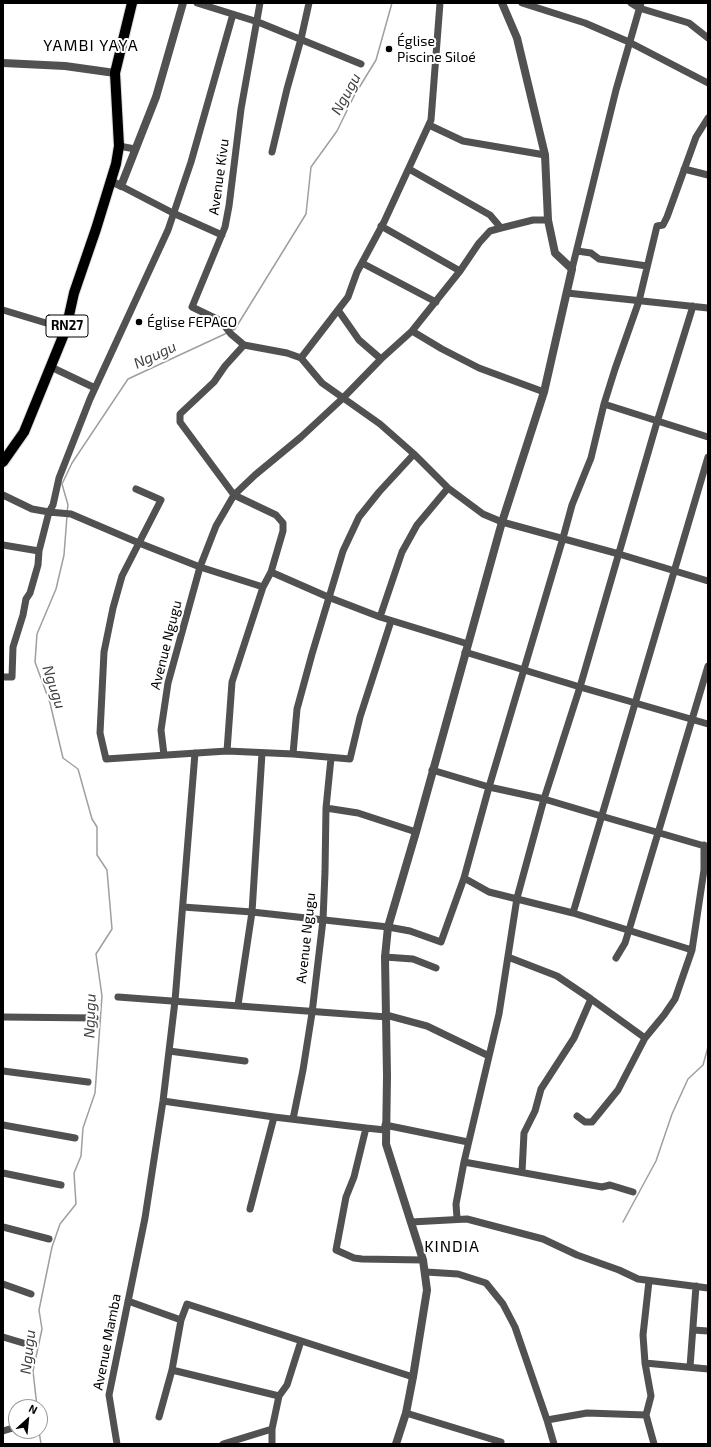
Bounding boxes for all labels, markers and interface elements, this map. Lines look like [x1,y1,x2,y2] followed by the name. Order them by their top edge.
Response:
[397,33,476,66] place label: Église Piscine Siloé
[43,36,139,56] district label: YAMBI YAYA
[384,44,394,54] marker: Église Piscine Siloé
[327,70,365,118] water label: Ngugu
[205,138,233,216] street label: Avenue Kivu
[147,314,237,330] place label: Église FEPACO
[46,315,88,337] road number: RN27
[134,317,144,327] marker: Église FEPACO
[131,337,179,373] water label: Ngugu
[147,599,185,691] street label: Avenue Ngugu
[39,663,69,711] water label: Ngugu
[293,892,319,984] street label: Avenue Ngugu
[80,993,100,1039] water label: Ngugu
[424,1237,480,1257] district label: KINDIA
[89,1292,125,1392] street label: Avenue Mamba
[17,1329,39,1375] water label: Ngugu
[8,1399,48,1439] north arrow
[27,1401,40,1416] text: N

